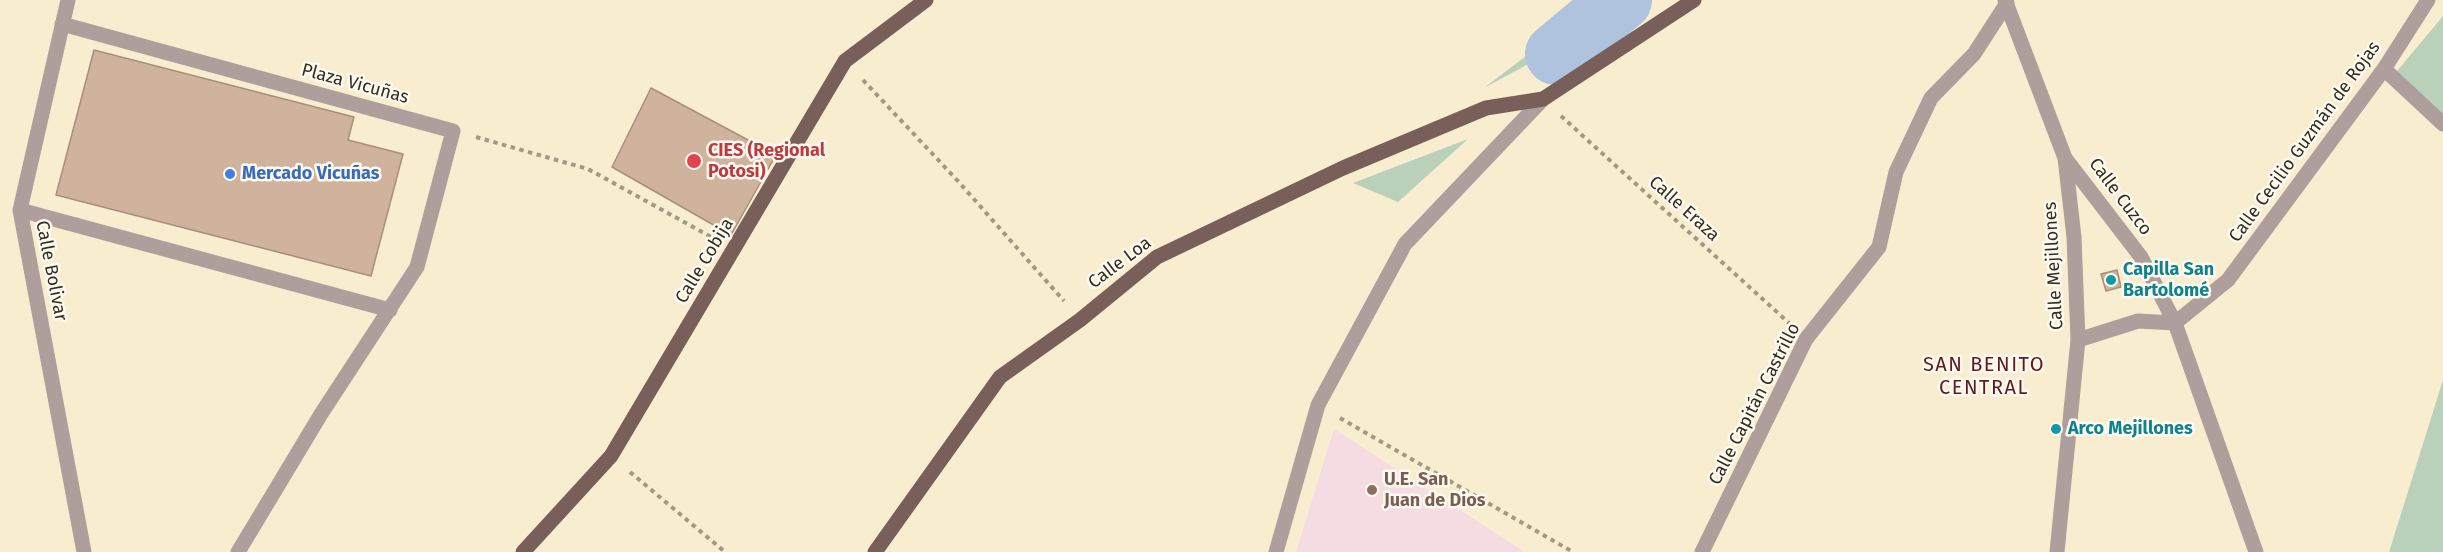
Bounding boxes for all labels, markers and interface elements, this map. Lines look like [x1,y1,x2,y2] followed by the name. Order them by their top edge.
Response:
[2225,37,2385,247] street label: Calle Cecilio Guzmán de Rojas
[299,59,411,109] street label: Plaza Vicuñas
[708,140,825,182] place label: CIES (Regional Potosi)
[685,152,703,170] marker: CIES (Regional Potosi)
[2084,154,2156,240] street label: Calle Cuzco
[242,163,379,185] place label: Mercado Vicuñas
[223,167,237,181] marker: Mercado Vicuñas
[1644,172,1724,246] street label: Calle Eraza
[2040,201,2068,331] street label: Calle Mejillones
[671,215,739,307] street label: Calle Cobija
[31,219,71,323] street label: Calle Bolivar
[1084,232,1156,294] street label: Calle Loa
[2123,259,2214,302] place label: Capilla San Bartolomé
[2104,273,2118,287] marker: Capilla San Bartolomé
[1705,319,1805,489] street label: Calle Capitán Castrillo
[1923,353,2045,400] district label: SAN BENITO CENTRAL
[2068,418,2193,440] place label: Arco Mejillones
[2049,422,2063,436] marker: Arco Mejillones
[1384,469,1486,512] place label: U.E. San Juan de Dios
[1365,483,1379,497] marker: U.E. San Juan de Dios

